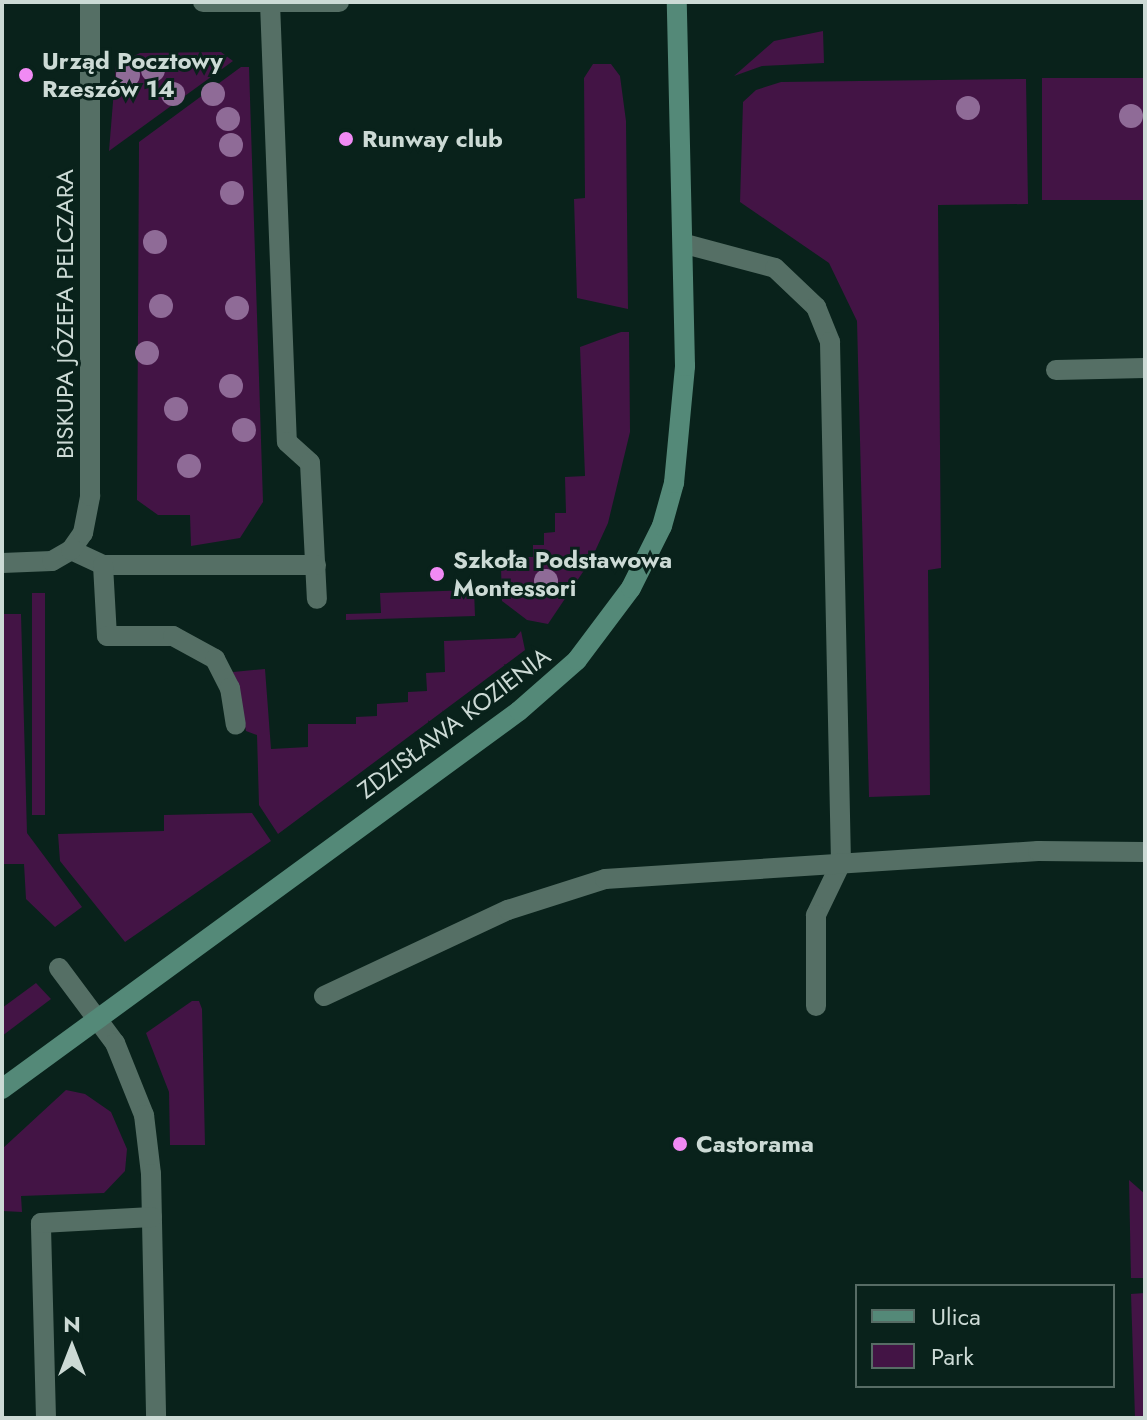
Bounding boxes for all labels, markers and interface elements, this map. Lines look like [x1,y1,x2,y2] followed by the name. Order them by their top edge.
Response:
[42,47,223,103] place label: Urząd Pocztowy Rzeszów 14
[17,66,35,84] marker: Urząd Pocztowy Rzeszów 14
[362,125,503,153] place label: Runway club
[337,130,355,148] marker: Runway club
[51,169,79,459] street label: BISKUPA JÓZEFA PELCZARA
[453,546,672,602] place label: Szkoła Podstawowa Montessori
[428,565,446,583] marker: Szkoła Podstawowa Montessori
[352,641,556,805] street label: ZDZISŁAWA KOZIENIA
[696,1130,814,1158] place label: Castorama
[671,1135,689,1153] marker: Castorama
[855,1284,1115,1388] legend
[931,1299,981,1334] text: Ulica
[32,1308,112,1388] north arrow
[63,1308,81,1340] text: N
[931,1339,974,1374] text: Park

